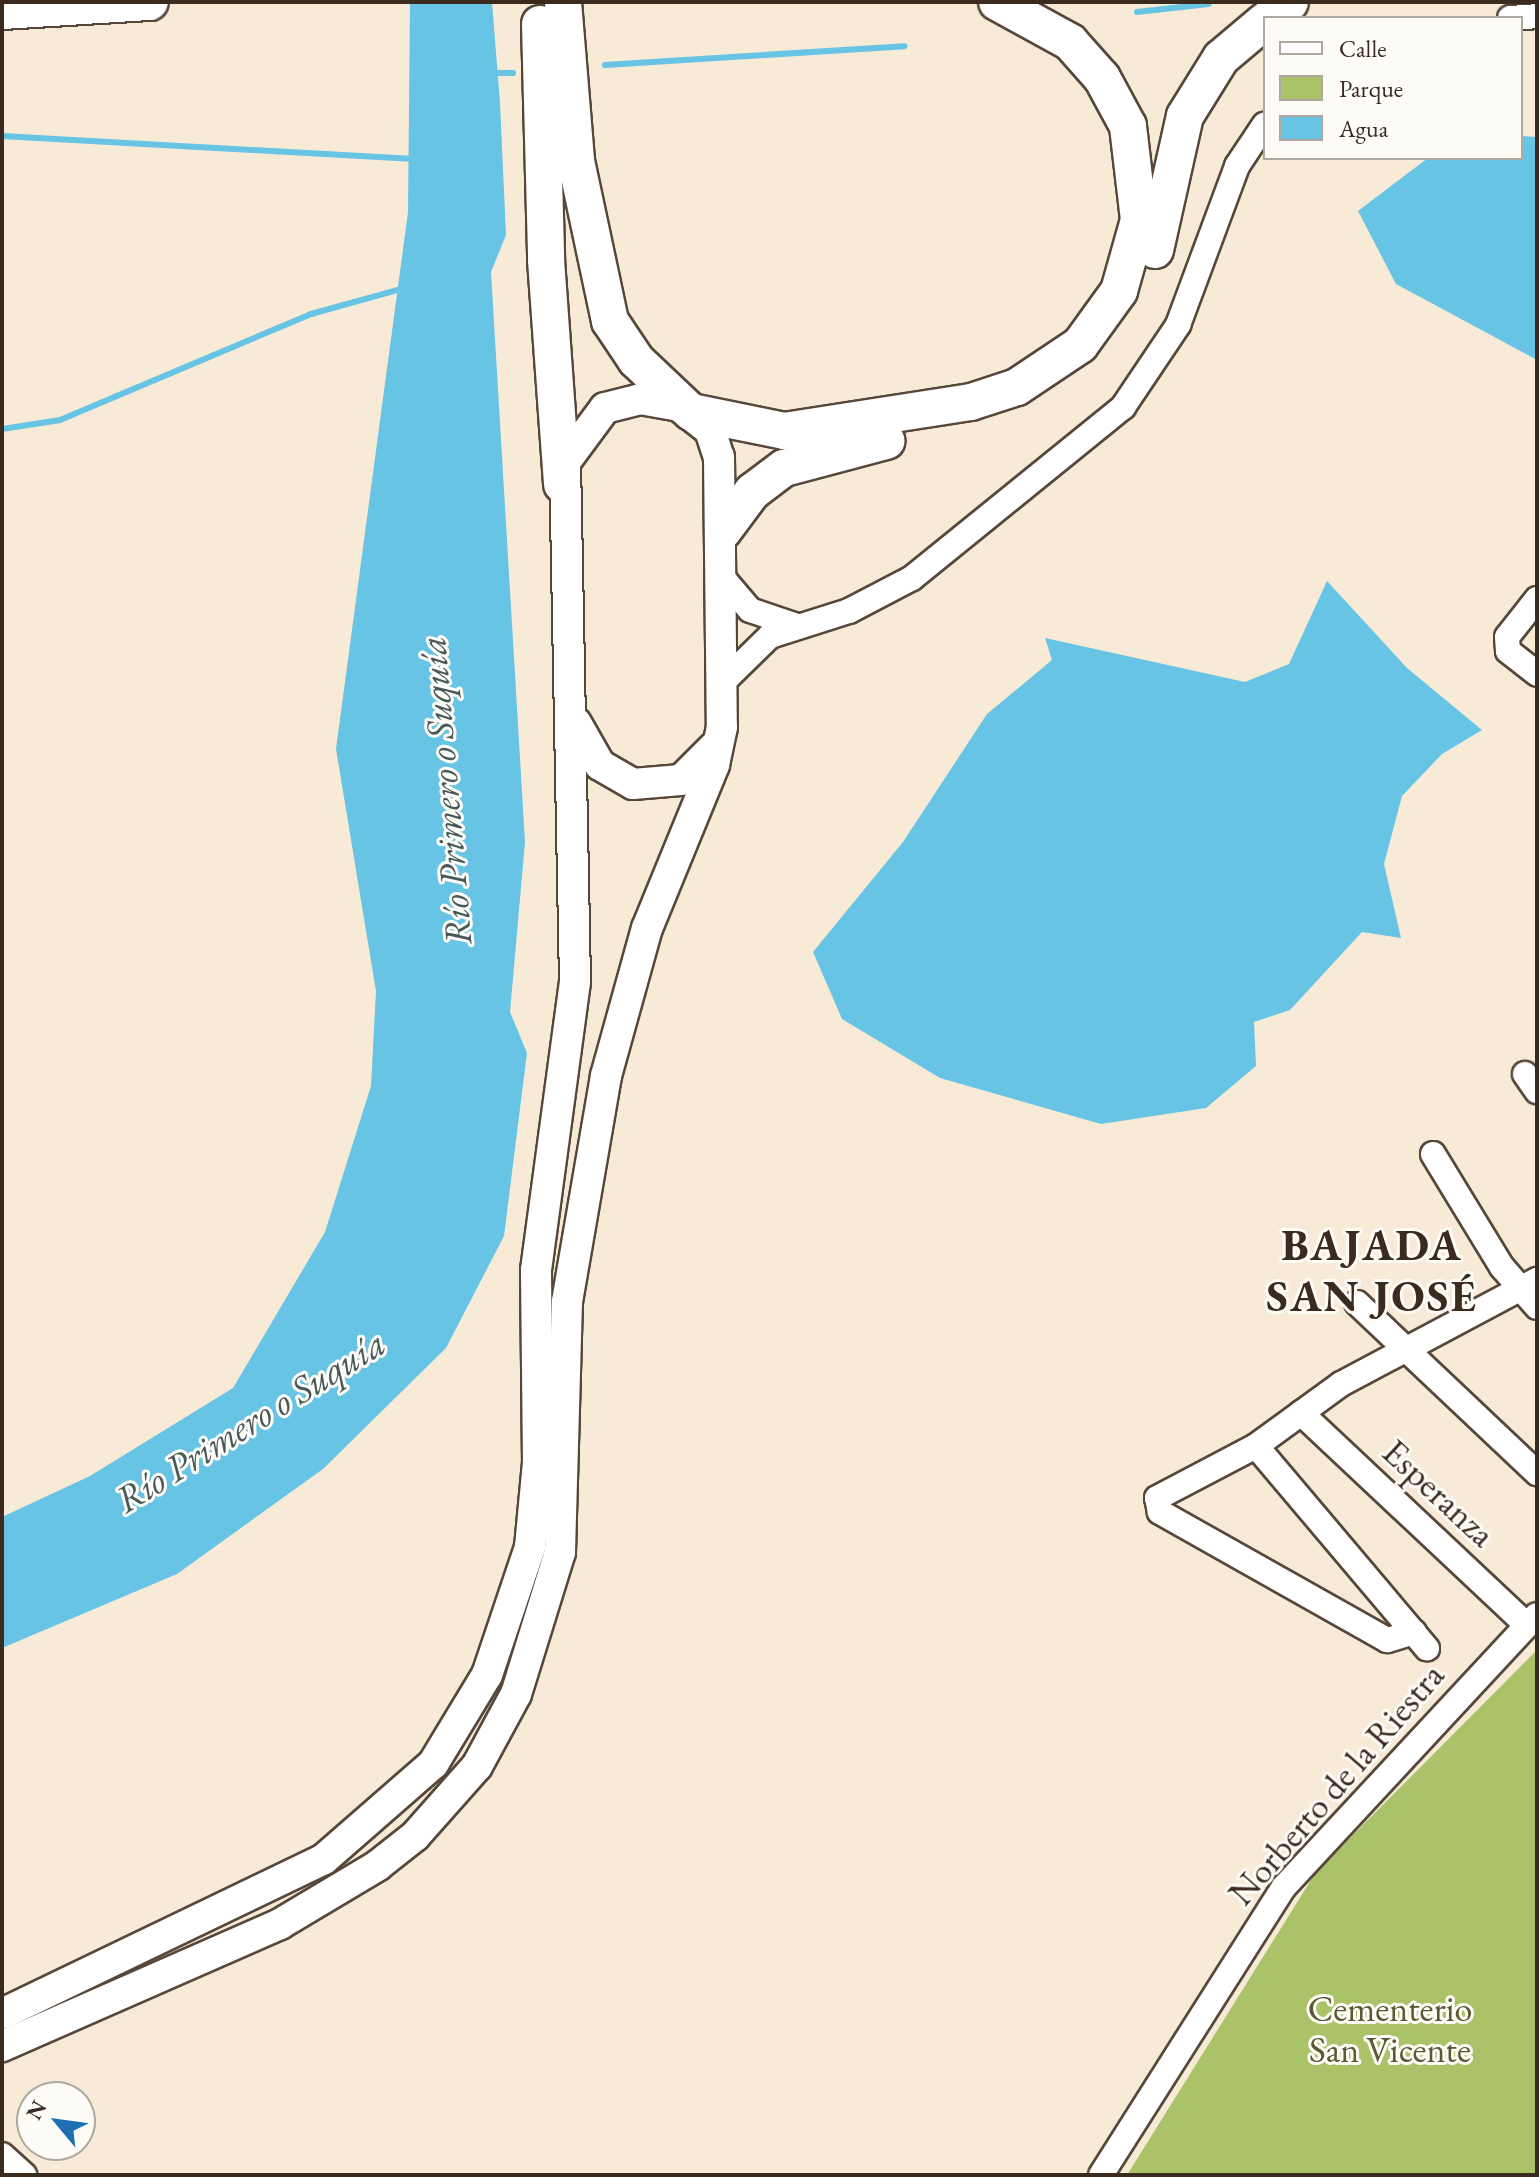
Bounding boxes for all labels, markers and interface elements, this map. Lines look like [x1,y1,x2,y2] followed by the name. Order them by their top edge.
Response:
[1263,16,1523,160] legend
[1339,33,1387,64] text: Calle
[1339,73,1403,104] text: Parque
[1339,113,1388,144] text: Agua
[409,635,481,947] water label: Río Primero o Suquía
[1266,1220,1478,1323] district label: BAJADA SAN JOSÉ
[106,1320,394,1522] water label: Río Primero o Suquía
[1374,1430,1504,1556] street label: Esperanza
[1219,1654,1453,1914] street label: Norberto de la Riestra
[1308,1986,1472,2071] park label: Cementerio San Vicente
[16,2081,96,2161] north arrow
[19,2095,53,2125] text: N

